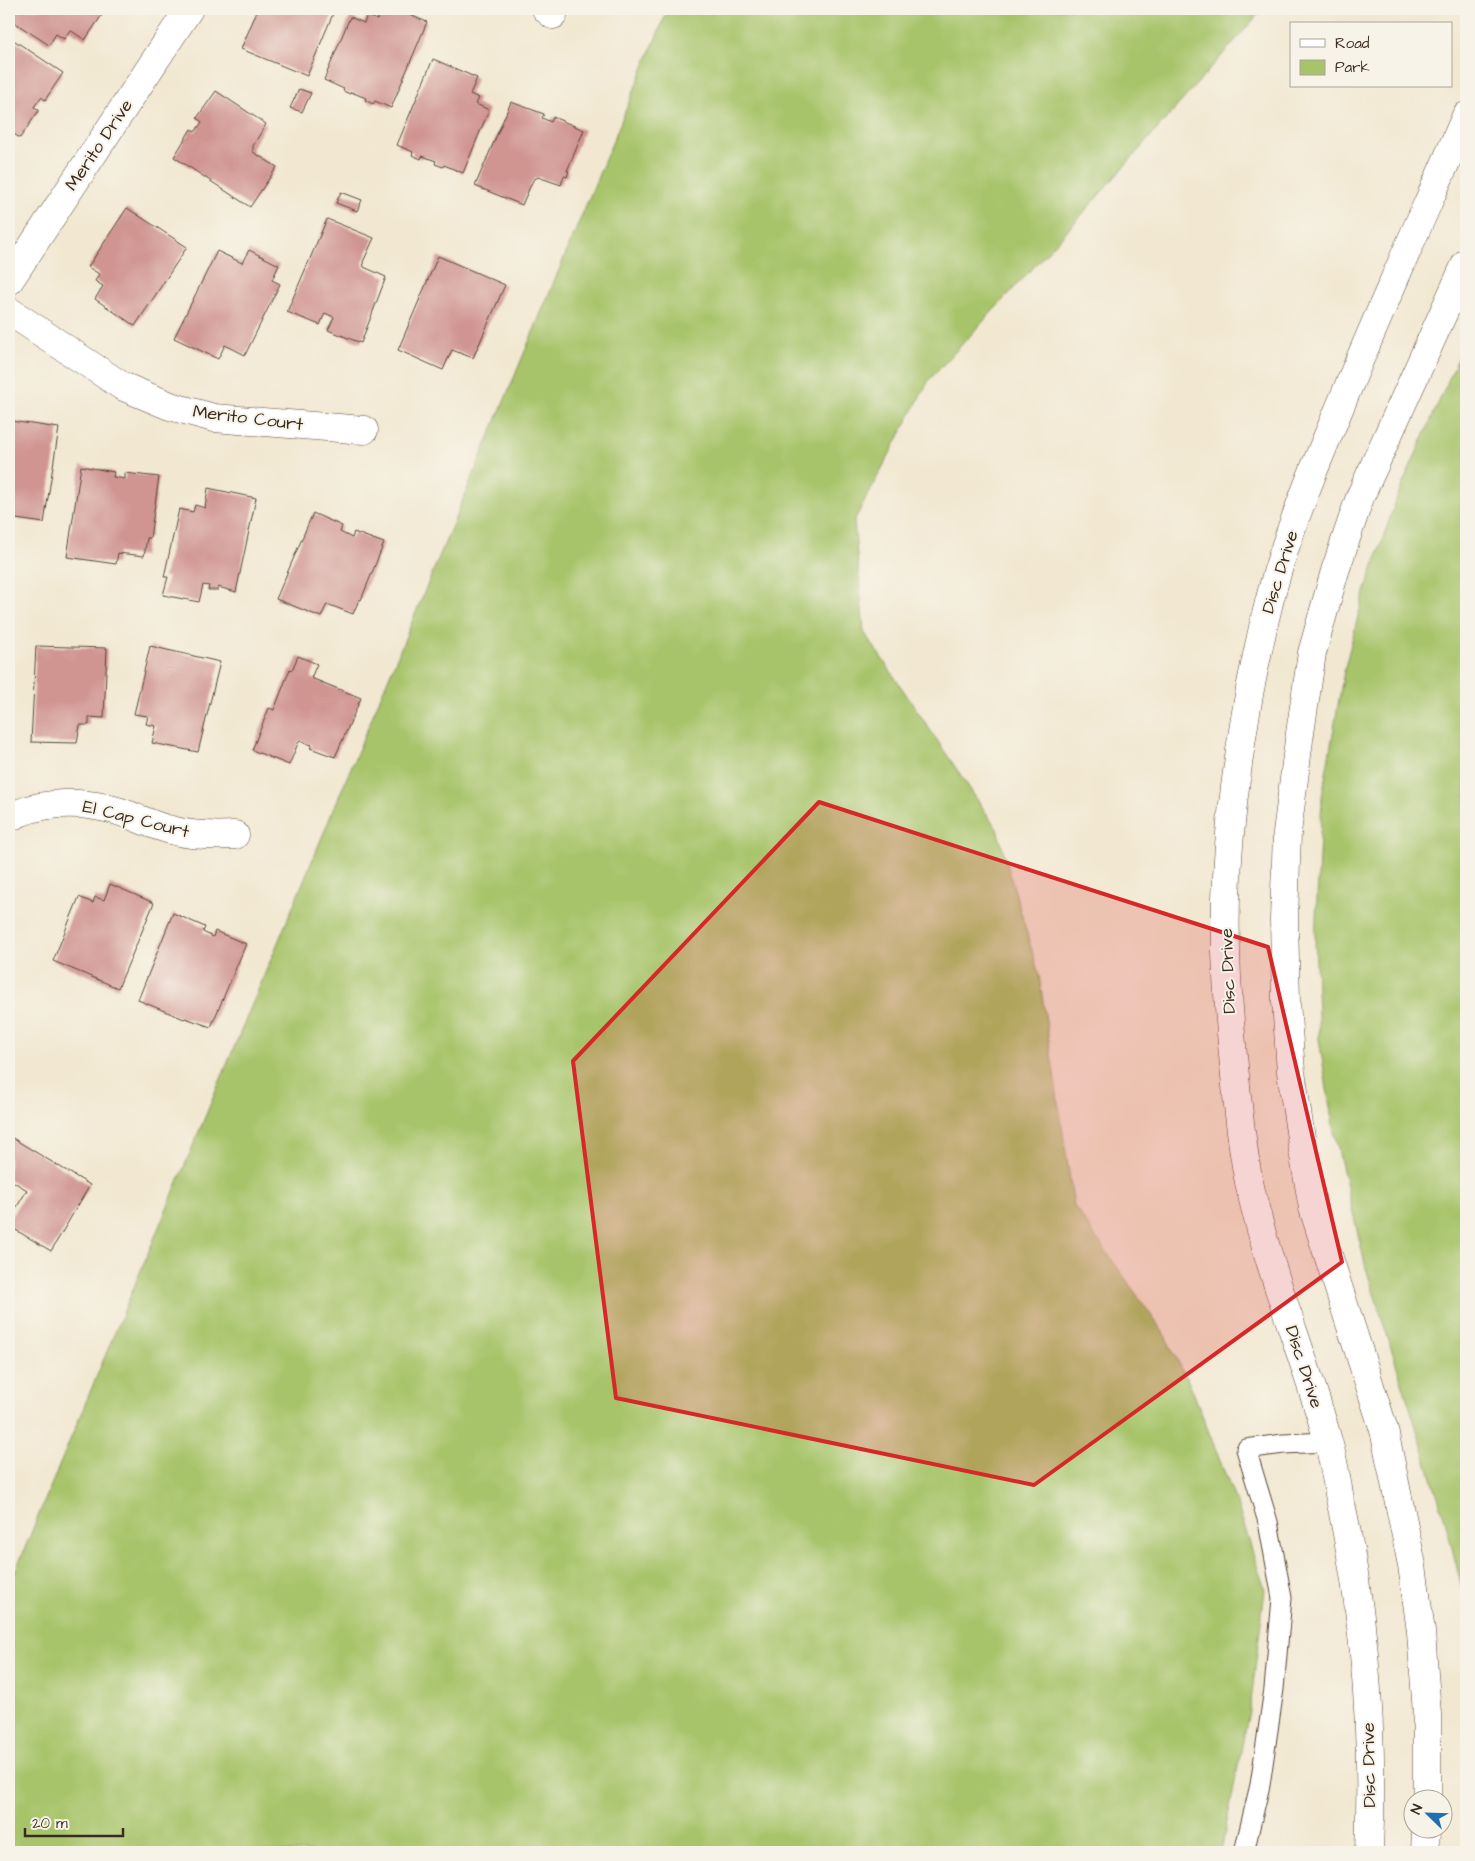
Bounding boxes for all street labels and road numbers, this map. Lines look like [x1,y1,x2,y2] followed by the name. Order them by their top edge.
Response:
[59,94,139,196] street label: Merito Drive
[191,399,305,437] street label: Merito Court
[1256,527,1305,617] street label: Disc Drive
[80,794,193,844] street label: El Cap Court
[1214,928,1242,1014] street label: Disc Drive
[1279,1323,1329,1412] street label: Disc Drive
[1356,1722,1382,1808] street label: Disc Drive

